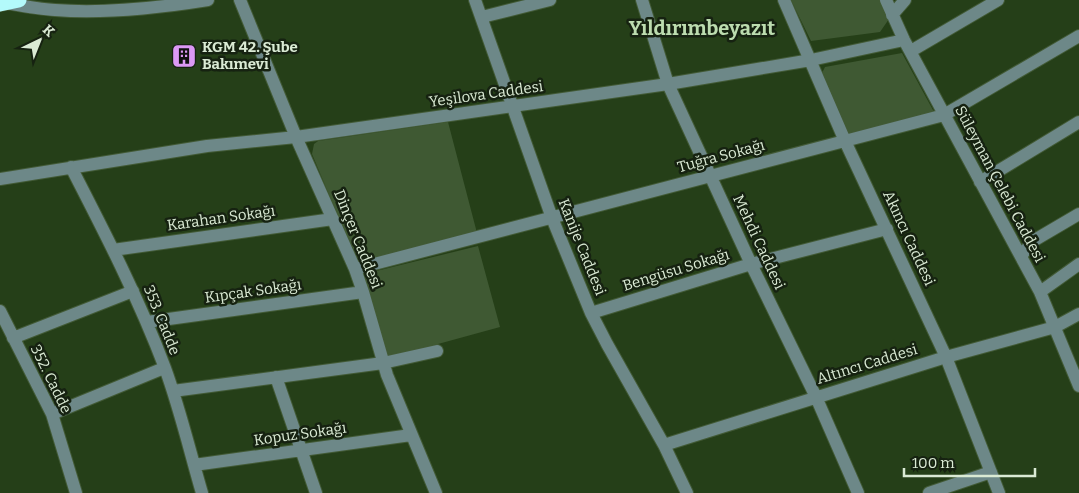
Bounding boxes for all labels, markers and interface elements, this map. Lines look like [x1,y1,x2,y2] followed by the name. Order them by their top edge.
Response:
[15,15,65,65] north arrow
[629,16,775,40] district label: Yıldırımbeyazıt
[39,21,58,41] text: K
[202,38,298,73] place label: KGM 42. Şube Bakımevi
[171,43,197,69] building icon: KGM 42. Şube Bakımevi
[428,77,545,111] street label: Yeşilova Caddesi
[951,103,1049,266] street label: Süleyman Çelebi Caddesi
[675,136,767,176] street label: Tuğra Sokağı
[330,187,386,292] street label: Dinçer Caddesi
[879,188,939,289] street label: Akıncı Caddesi
[729,192,789,293] street label: Mehdi Caddesi
[554,196,610,298] street label: Kanije Caddesi
[166,201,277,234] street label: Karahan Sokağı
[620,245,732,295] street label: Bengüsu Sokağı
[204,275,303,307] street label: Kıpçak Sokağı
[140,282,184,358] street label: 353. Cadde
[814,340,920,388] street label: Altıncı Caddesi
[27,342,75,416] street label: 352. Cadde
[253,419,348,449] street label: Kopuz Sokağı
[904,446,1035,478] scale bar
[912,454,955,472] text: 100 m

